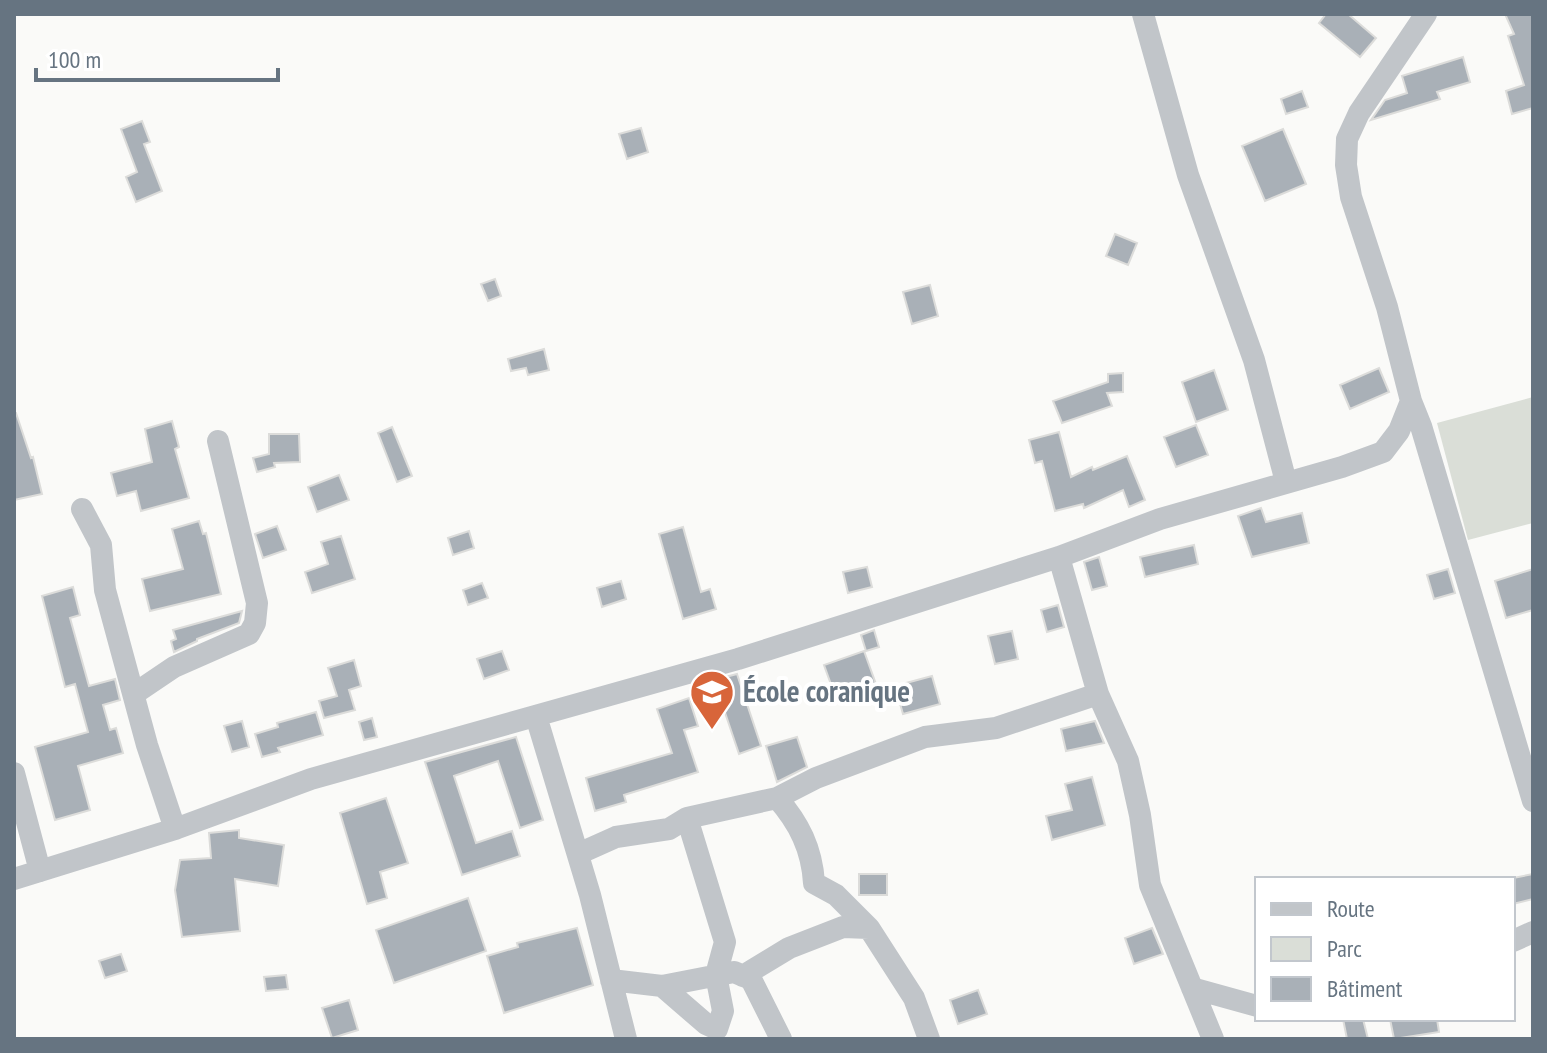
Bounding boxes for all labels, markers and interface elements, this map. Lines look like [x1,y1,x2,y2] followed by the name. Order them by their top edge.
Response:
[36,32,278,82] scale bar
[48,44,101,75] text: 100 m
[688,668,736,731] school or university icon: École coranique
[743,671,910,710] place label: École coranique
[1255,877,1515,1021] legend
[1327,893,1375,924] text: Route
[1327,933,1362,964] text: Parc
[1327,973,1403,1004] text: Bâtiment

